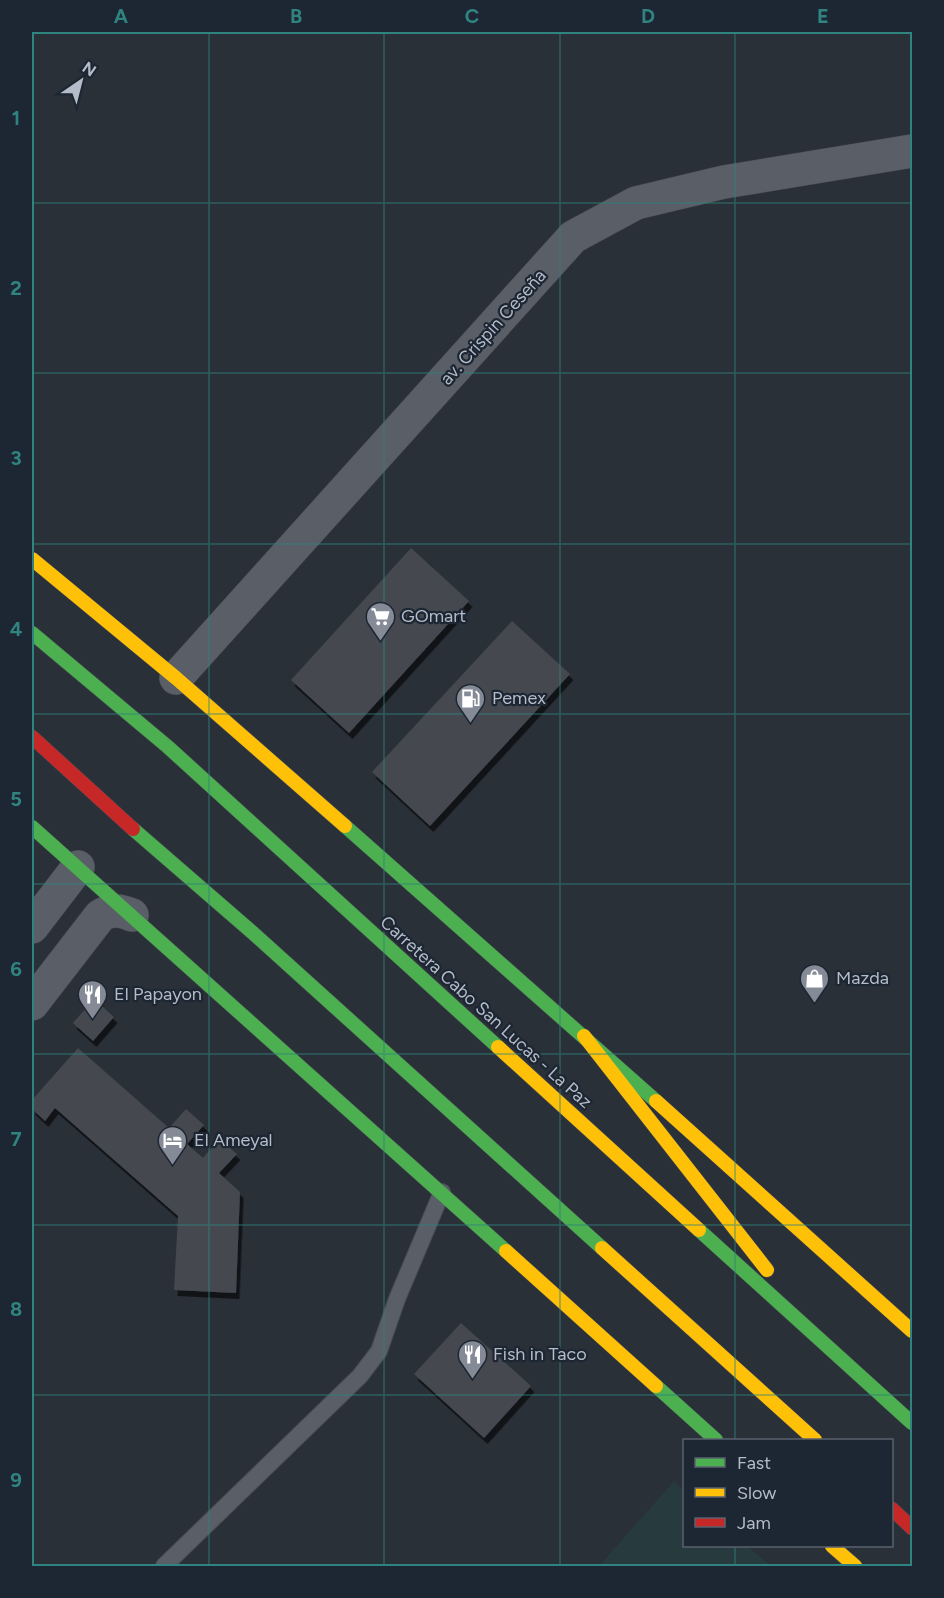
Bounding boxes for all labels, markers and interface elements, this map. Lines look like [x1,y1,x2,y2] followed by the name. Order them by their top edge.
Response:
[114,4,129,28] text: A
[290,4,302,28] text: B
[465,4,479,28] text: C
[641,4,655,28] text: D
[817,4,829,28] text: E
[51,51,111,111] north arrow
[79,58,100,80] text: N
[12,106,20,130] text: 1
[435,265,551,389] street label: av. Crispin Ceseña
[10,276,22,300] text: 2
[10,446,22,470] text: 3
[364,600,396,642] supermarket icon: GOmart
[401,605,466,627] place label: GOmart
[10,617,23,641] text: 4
[455,682,487,724] fuel station icon: Pemex
[492,687,546,709] place label: Pemex
[10,787,22,811] text: 5
[376,911,596,1113] street label: Carretera Cabo San Lucas - La Paz
[10,957,22,981] text: 6
[799,962,831,1004] shop icon: Mazda
[836,967,889,989] place label: Mazda
[77,978,109,1020] restaurant icon: El Papayon
[114,983,202,1005] place label: El Papayon
[157,1124,189,1166] hotel icon: El Ameyal
[10,1127,22,1151] text: 7
[194,1129,273,1151] place label: El Ameyal
[10,1297,22,1321] text: 8
[456,1338,488,1380] restaurant icon: Fish in Taco
[493,1343,587,1365] place label: Fish in Taco
[683,1439,893,1547] legend
[737,1452,771,1474] text: Fast
[10,1468,22,1492] text: 9
[737,1482,776,1504] text: Slow
[737,1512,771,1534] text: Jam

